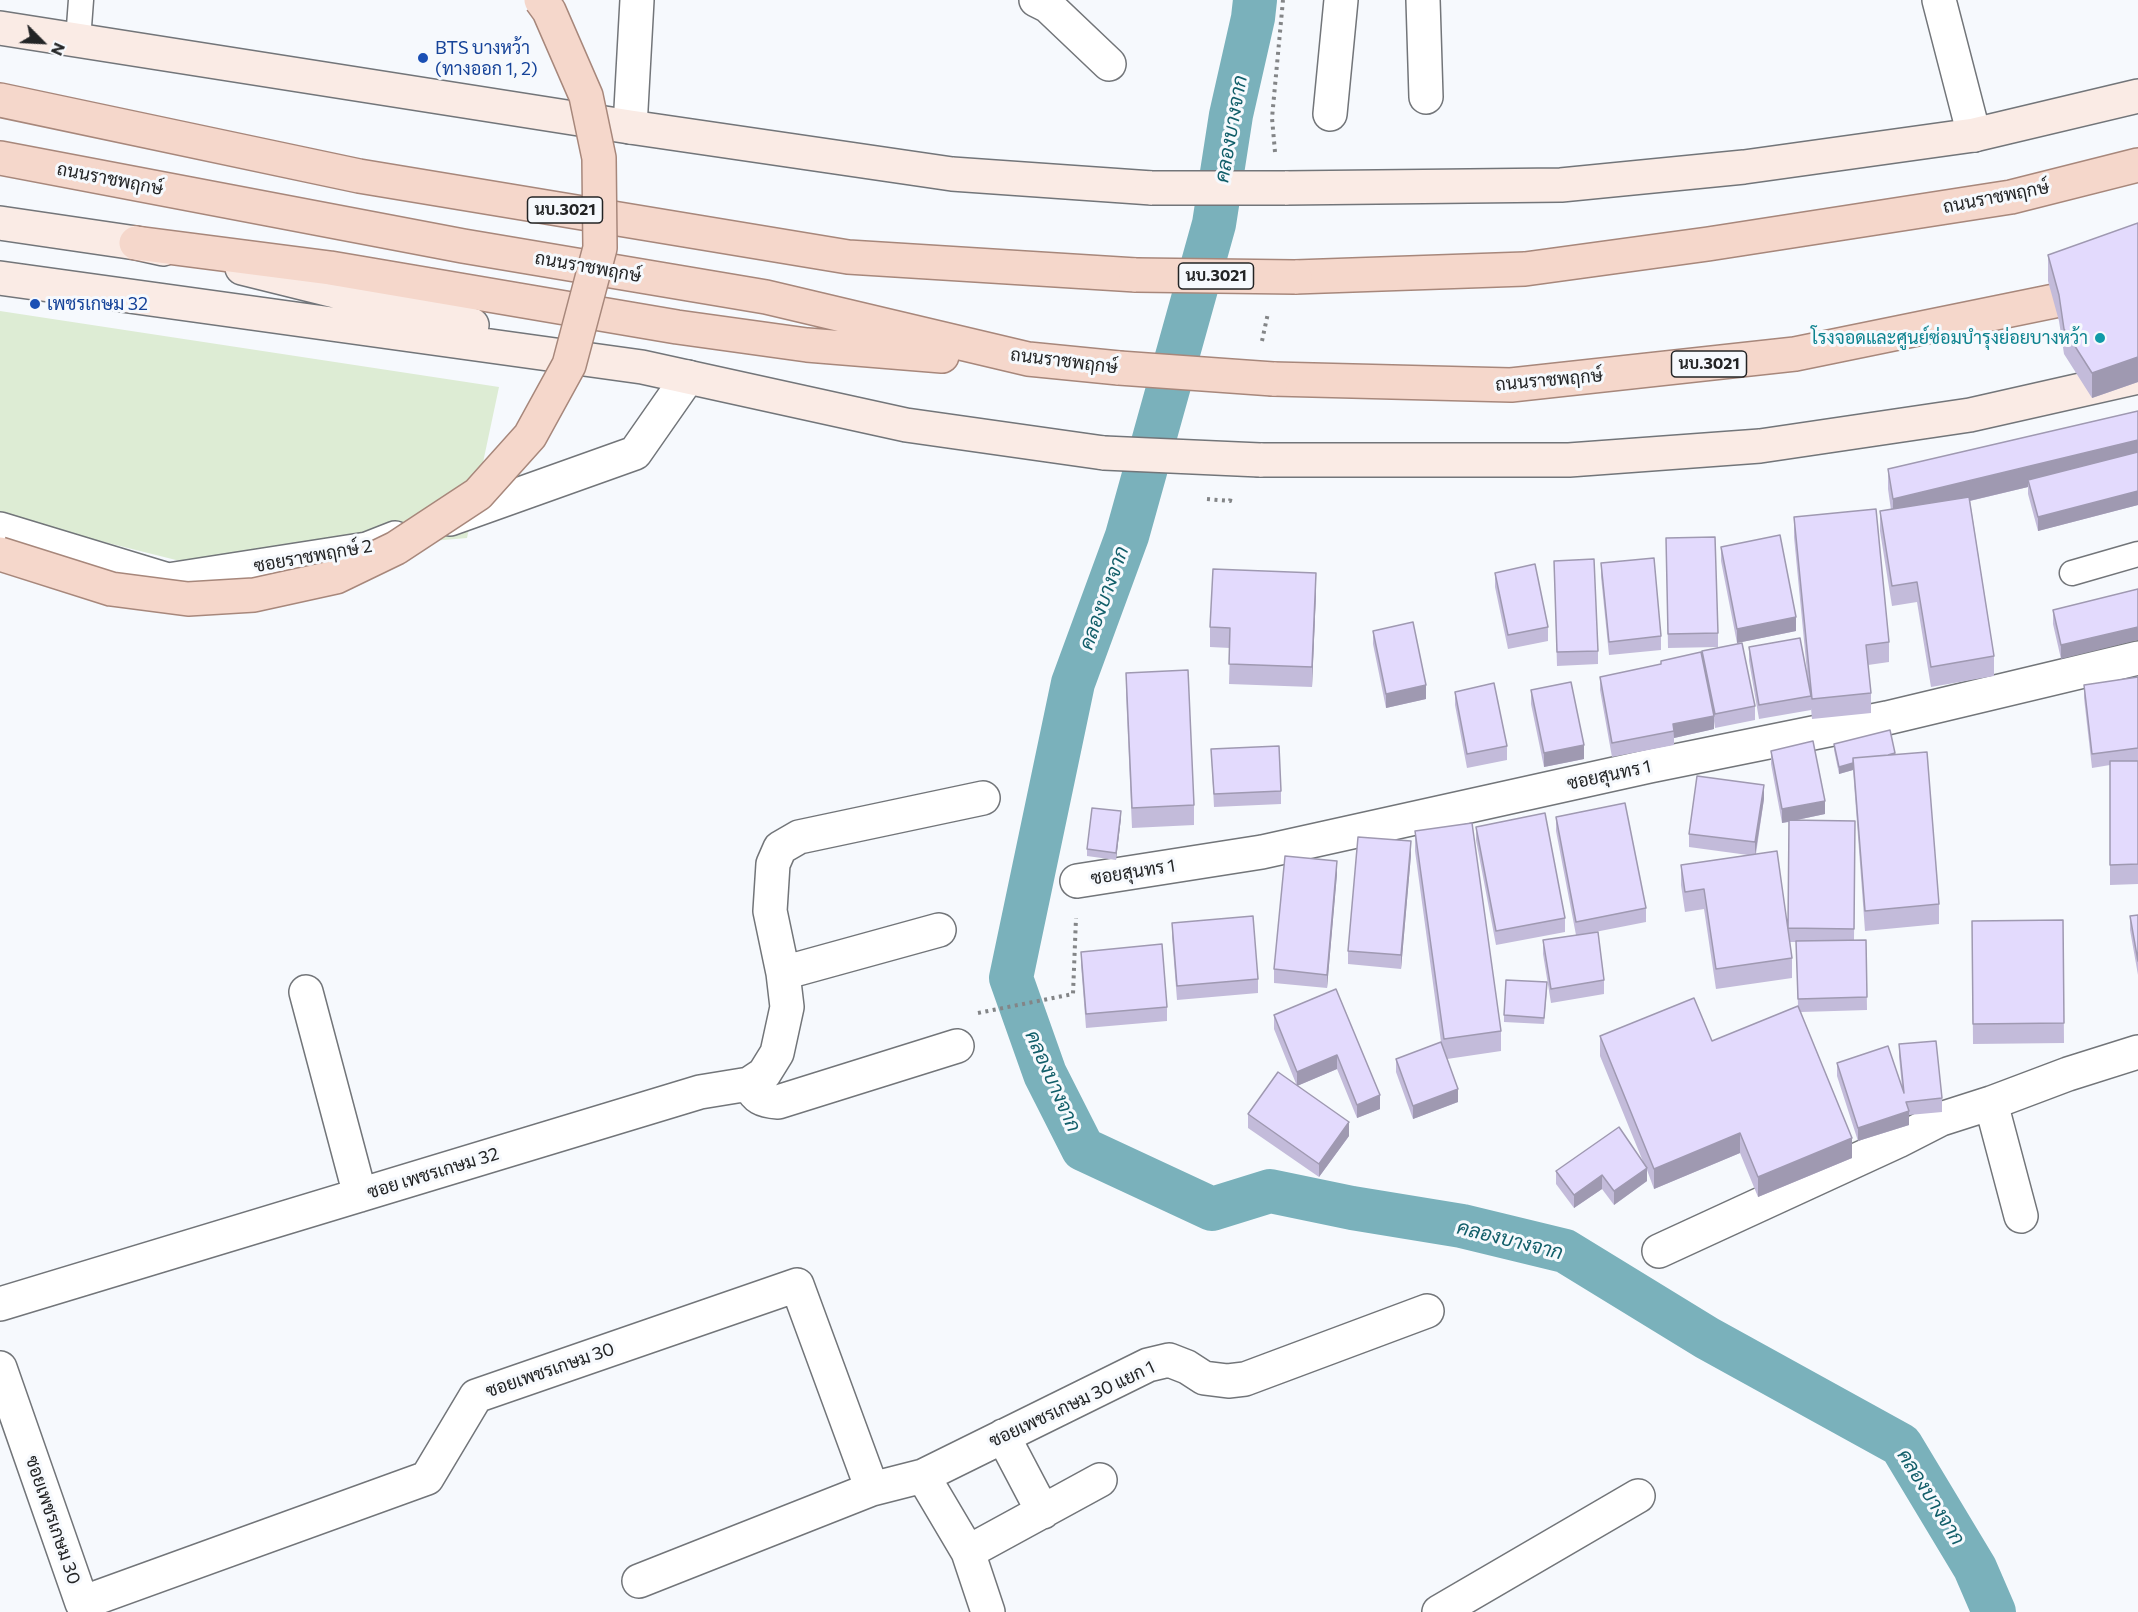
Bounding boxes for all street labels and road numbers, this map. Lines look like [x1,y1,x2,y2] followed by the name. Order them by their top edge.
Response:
[55,158,165,200] street label: ถนนราชพฤกษ์
[1941,176,2051,218] street label: ถนนราชพฤกษ์
[528,197,602,223] road number: นบ.3021
[533,247,643,287] street label: ถนนราชพฤกษ์
[1178,263,1254,289] road number: นบ.3021
[1009,344,1119,378] street label: ถนนราชพฤกษ์
[1672,351,1746,377] road number: นบ.3021
[1494,365,1604,395] street label: ถนนราชพฤกษ์
[252,535,374,577] street label: ซอยราชพฤกษ์ 2
[1565,756,1653,794] street label: ซอยสุนทร 1
[1089,855,1177,889] street label: ซอยสุนทร 1
[365,1143,501,1203] street label: ซอย เพชรเกษม 32
[483,1338,617,1402] street label: ซอยเพชรเกษม 30
[986,1356,1158,1452] street label: ซอยเพชรเกษม 30 แยก 1
[21,1453,85,1587] street label: ซอยเพชรเกษม 30

